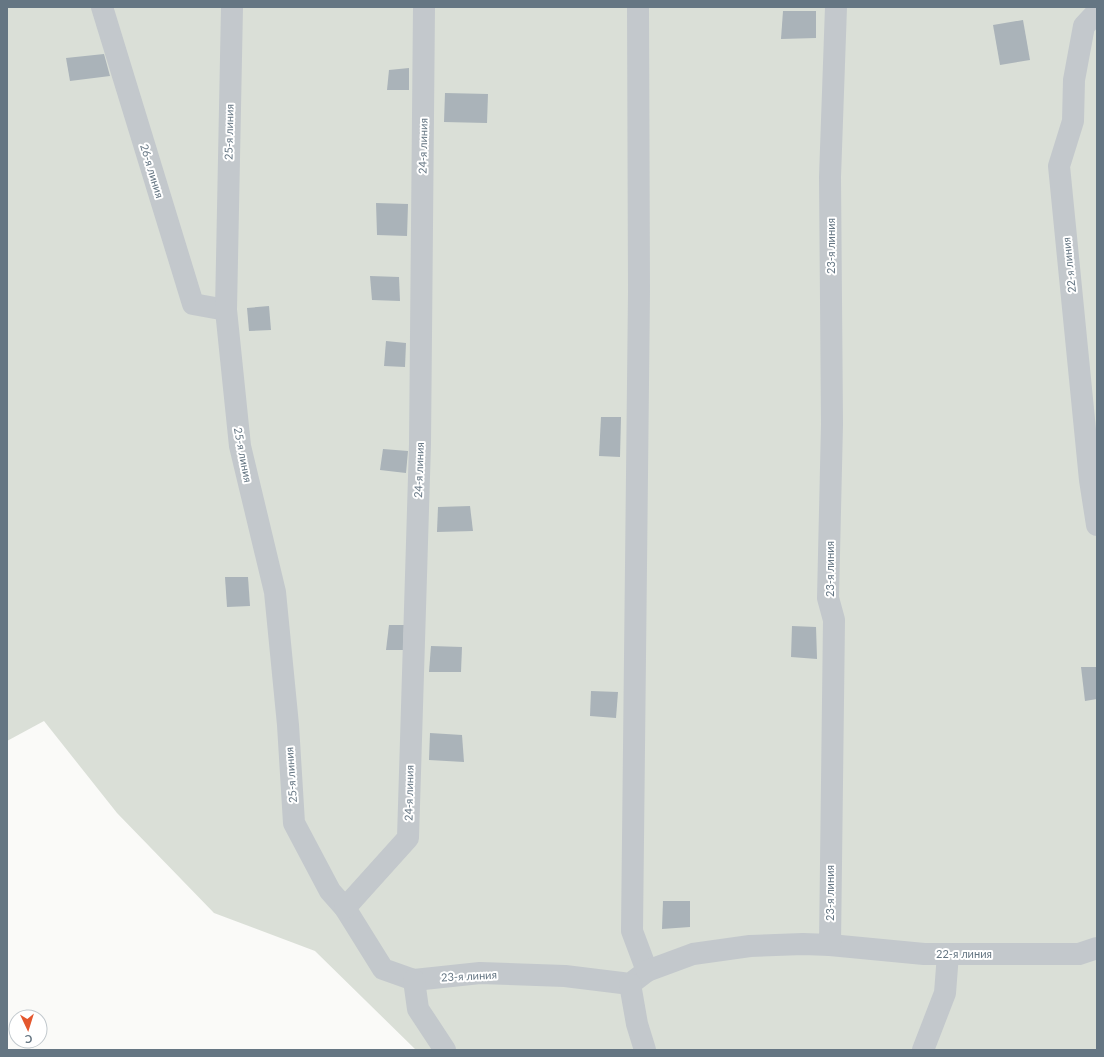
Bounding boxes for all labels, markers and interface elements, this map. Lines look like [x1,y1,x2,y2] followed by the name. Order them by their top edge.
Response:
[222,104,235,160] street label: 25-я линия
[416,118,429,174] street label: 24-я линия
[138,142,167,199] street label: 26-я линия
[824,218,837,274] street label: 23-я линия
[1059,237,1078,293] street label: 22-я линия
[232,426,255,484] street label: 25-я линия
[411,442,426,498] street label: 24-я линия
[823,541,836,597] street label: 23-я линия
[282,747,299,803] street label: 25-я линия
[402,765,415,821] street label: 24-я линия
[823,865,836,921] street label: 23-я линия
[936,947,992,960] street label: 22-я линия
[441,968,497,983] street label: 23-я линия
[8,1009,48,1049] north arrow
[24,1033,33,1046] text: С

